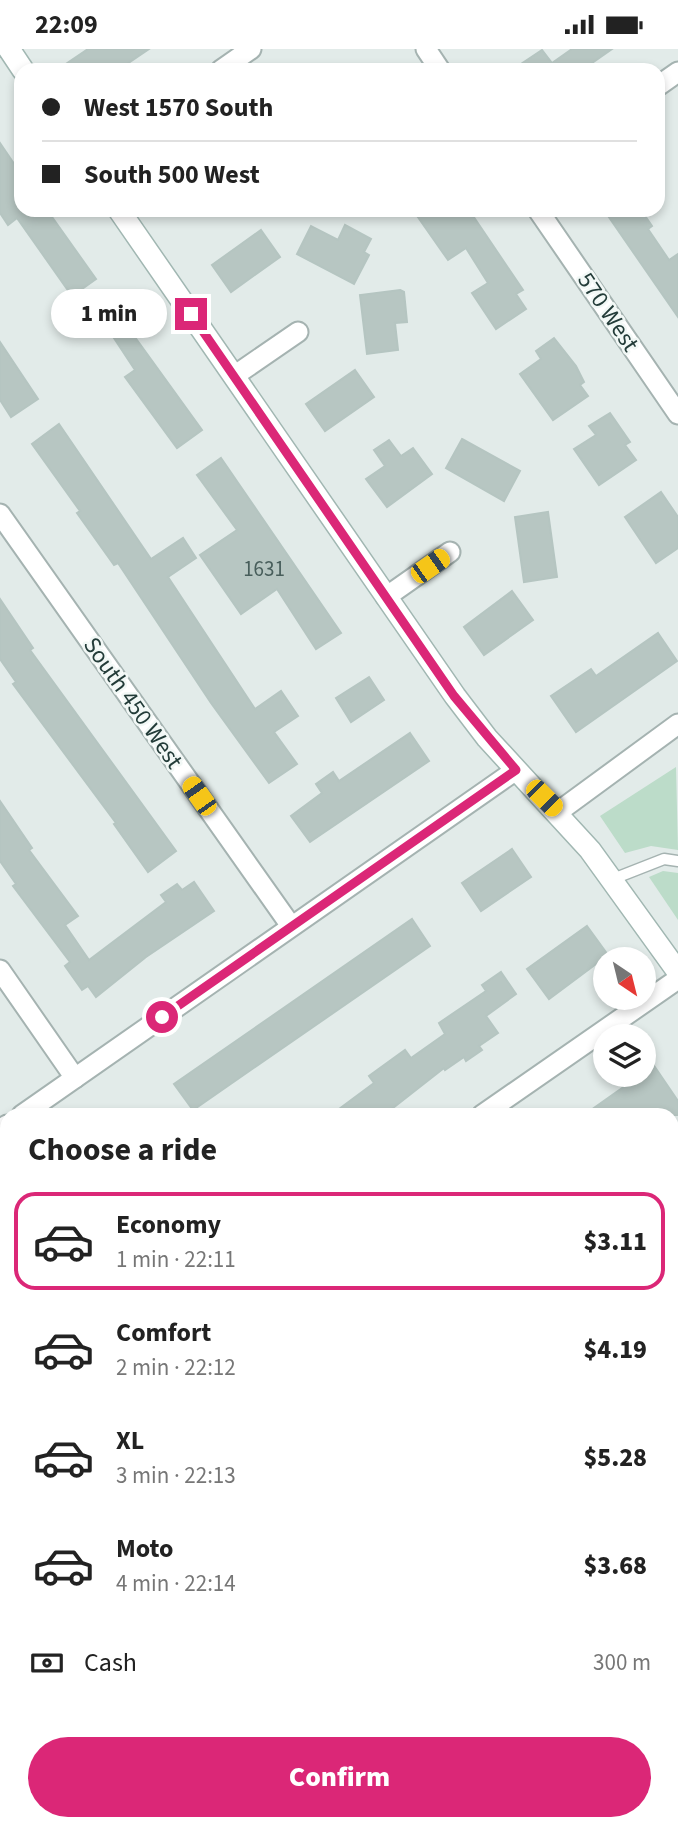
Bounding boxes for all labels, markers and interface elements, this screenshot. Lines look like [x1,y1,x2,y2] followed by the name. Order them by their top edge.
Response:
[35,6,98,43] text: 22:09
[84,89,273,126] text: West 1570 South
[84,156,260,193] text: South 500 West
[569,265,647,359] street label: 570 West
[51,289,166,339] callout: 1 min
[81,297,137,330] text: 1 min
[175,298,207,330] route end
[407,545,454,587] car
[243,554,285,584] house number: 1631
[75,630,191,776] street label: South 450 West
[179,773,220,819] car
[522,776,567,820] car
[593,947,656,1010] north arrow
[593,947,656,1087] map controls
[146,1001,178,1033] route start
[593,1024,656,1087] button: layers
[28,1127,217,1173] text: Choose a ride
[116,1206,221,1243] text: Economy
[32,1210,95,1273] icon: car
[583,1223,647,1260] text: $3.11
[116,1243,236,1276] text: 1 min · 22:11
[116,1314,211,1351] text: Comfort
[32,1318,95,1381] icon: car
[583,1331,647,1368] text: $4.19
[116,1351,236,1384] text: 2 min · 22:12
[116,1422,144,1459] text: XL
[32,1426,95,1489] icon: car
[583,1439,647,1476] text: $5.28
[116,1459,236,1492] text: 3 min · 22:13
[116,1530,173,1567] text: Moto
[32,1534,95,1597] icon: car
[583,1547,647,1584] text: $3.68
[116,1567,236,1600] text: 4 min · 22:14
[28,1644,66,1682] icon: cash
[84,1644,137,1681] text: Cash
[593,1646,651,1679] text: 300 m
[28,1737,651,1817] button: Confirm

